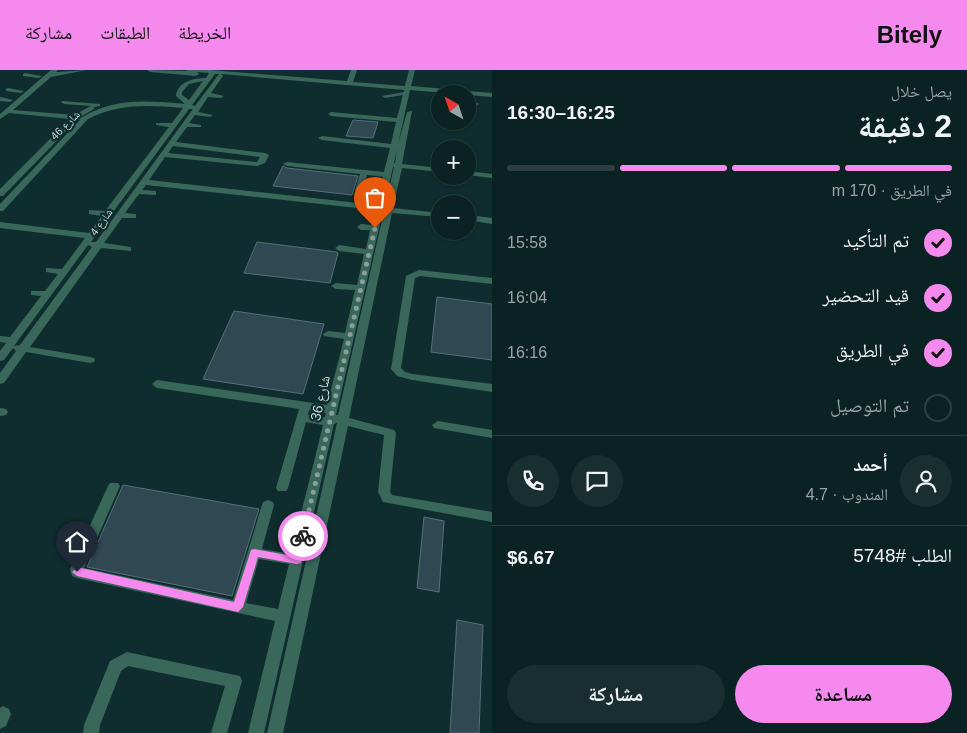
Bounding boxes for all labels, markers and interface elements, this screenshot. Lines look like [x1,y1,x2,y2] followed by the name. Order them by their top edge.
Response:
[877,21,942,48] text: Bitely
[25,23,72,43] text: مشاركة
[100,23,150,43] text: الطبقات
[178,23,231,43] text: الخريطة
[891,83,952,100] text: يصل خلال
[431,85,476,130] north arrow
[431,85,476,240] map controls
[507,102,615,123] text: 16:25–16:30
[48,108,83,143] street label: شارع 46
[858,108,952,144] text: 2 دقيقة
[431,140,476,185] button: +
[354,177,396,228] pin
[832,182,952,199] text: في الطريق · 170 m
[361,184,389,212] icon: bag
[431,195,476,240] button: −
[87,206,116,238] street label: شارع 4
[924,229,952,257] icon: check
[843,230,909,251] text: تم التأكيد
[507,234,547,251] text: 15:58
[924,284,952,312] icon: check
[823,285,909,306] text: قيد التحضير
[507,289,547,306] text: 16:04
[924,339,952,367] icon: check
[836,340,909,361] text: في الطريق
[507,344,547,361] text: 16:16
[307,374,335,423] street label: شارع 36
[830,395,909,416] text: تم التوصيل
[853,454,888,475] text: أحمد
[507,455,559,507] button: phone
[571,455,623,507] button: chat
[900,455,952,507] button: person
[806,486,888,503] text: المندوب · 4.7
[278,511,328,561] courier
[56,521,98,572] pin
[289,522,317,550] icon: bike
[63,528,91,556] icon: home
[853,545,952,566] text: الطلب #5748
[507,547,555,568] text: $6.67
[507,665,725,723] button: مشاركة
[735,665,952,723] button: مساعدة

